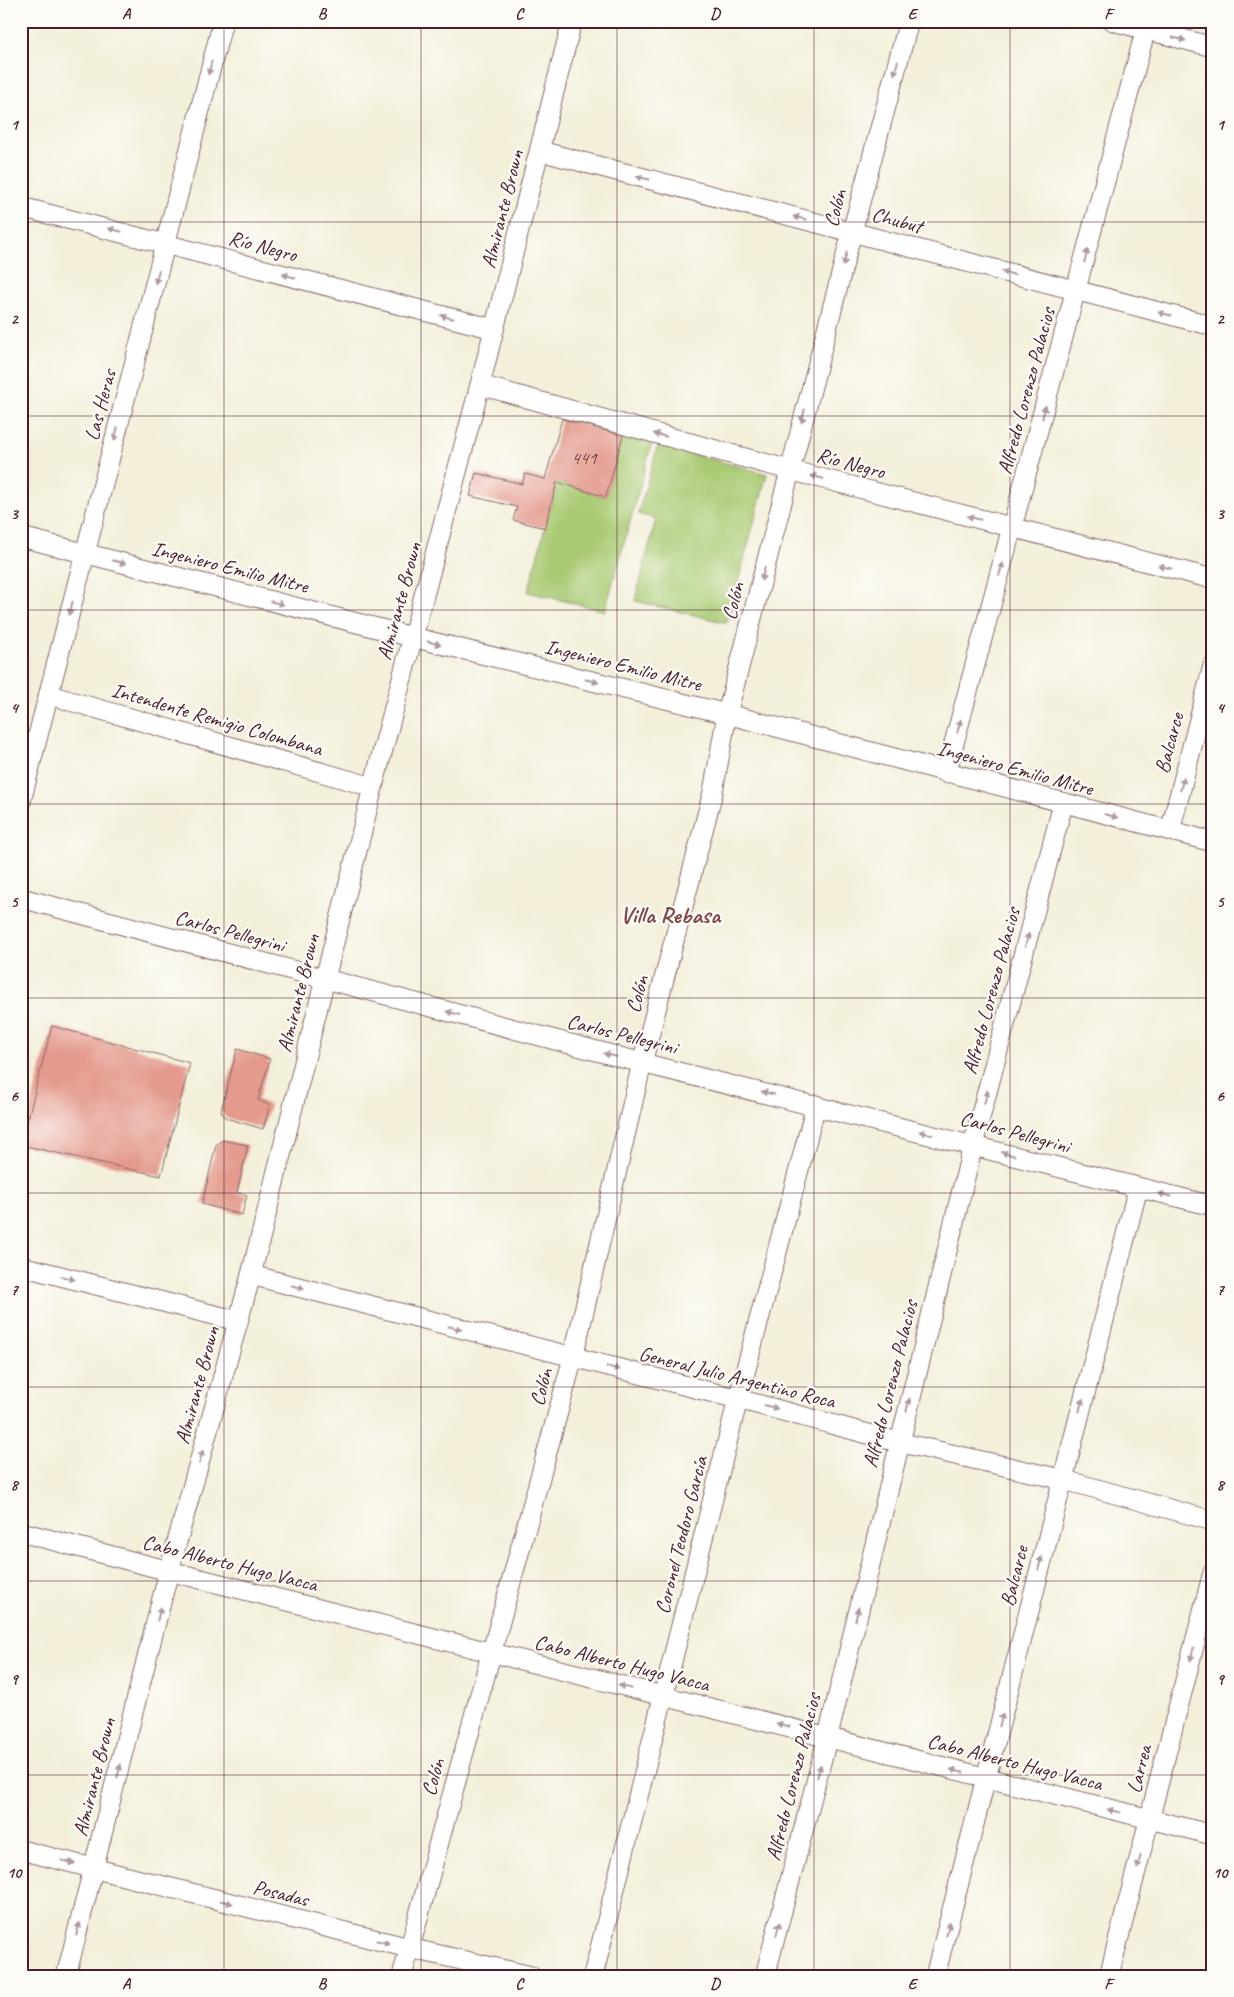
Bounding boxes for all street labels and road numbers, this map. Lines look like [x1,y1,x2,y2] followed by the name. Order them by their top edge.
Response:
[475,147,529,271] street label: Almirante Brown
[818,186,853,230] street label: Colón
[869,201,928,240] street label: Chubut
[226,224,301,268] street label: Río Negro
[991,303,1061,477] street label: Alfredo Lorenzo Palacios
[78,365,122,443] street label: Las Heras
[814,441,889,485] street label: Río Negro
[149,535,312,599] street label: Ingeniero Emilio Mitre
[371,539,427,663] street label: Almirante Brown
[716,579,750,622] street label: Colón
[542,633,705,697] street label: Ingeniero Emilio Mitre
[109,676,327,762] street label: Intendente Remigio Colombana
[1149,709,1190,776] street label: Balcarce
[934,735,1097,802] street label: Ingeniero Emilio Mitre
[956,903,1026,1077] street label: Alfredo Lorenzo Palacios
[172,904,291,959] street label: Carlos Pellegrini
[271,931,325,1055] street label: Almirante Brown
[620,972,655,1016] street label: Colón
[564,1008,683,1061] street label: Carlos Pellegrini
[957,1105,1076,1160] street label: Carlos Pellegrini
[857,1296,924,1470] street label: Alfredo Lorenzo Palacios
[169,1323,225,1447] street label: Almirante Brown
[636,1340,839,1414] street label: General Julio Argentino Roca
[524,1365,559,1409] street label: Colón
[649,1452,714,1617] street label: Coronel Teodoro García
[140,1529,322,1598] street label: Cabo Alberto Hugo Vacca
[994,1542,1034,1609] street label: Balcarce
[532,1629,714,1698] street label: Cabo Alberto Hugo Vacca
[760,1689,827,1863] street label: Alfredo Lorenzo Palacios
[67,1715,121,1839] street label: Almirante Brown
[925,1728,1107,1797] street label: Cabo Alberto Hugo Vacca
[1120,1740,1158,1796] street label: Larrea
[415,1755,451,1799] street label: Colón
[251,1874,313,1913] street label: Posadas

